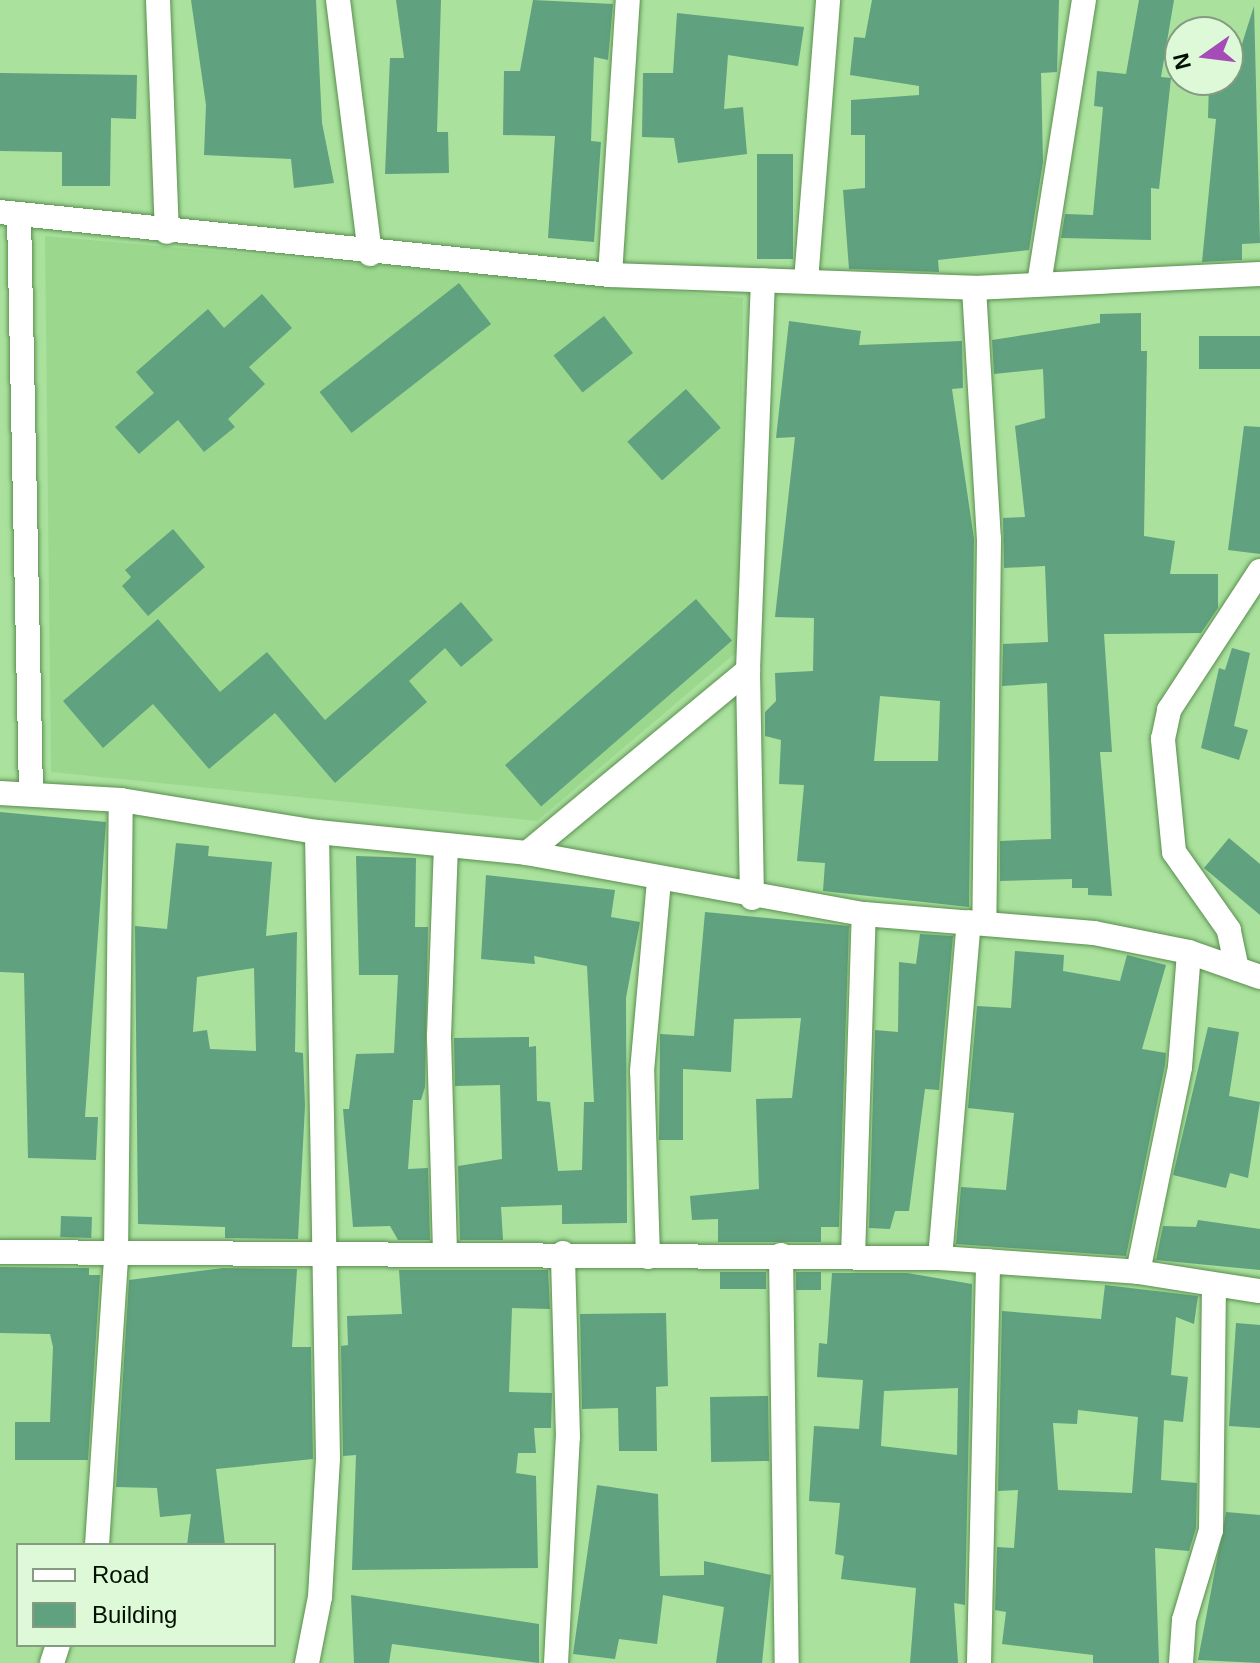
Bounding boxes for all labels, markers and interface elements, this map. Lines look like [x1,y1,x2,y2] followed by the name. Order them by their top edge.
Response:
[1164,16,1244,96] north arrow
[1168,51,1196,72] text: N
[16,1543,276,1647] legend
[92,1561,149,1588] text: Road
[92,1601,177,1628] text: Building

